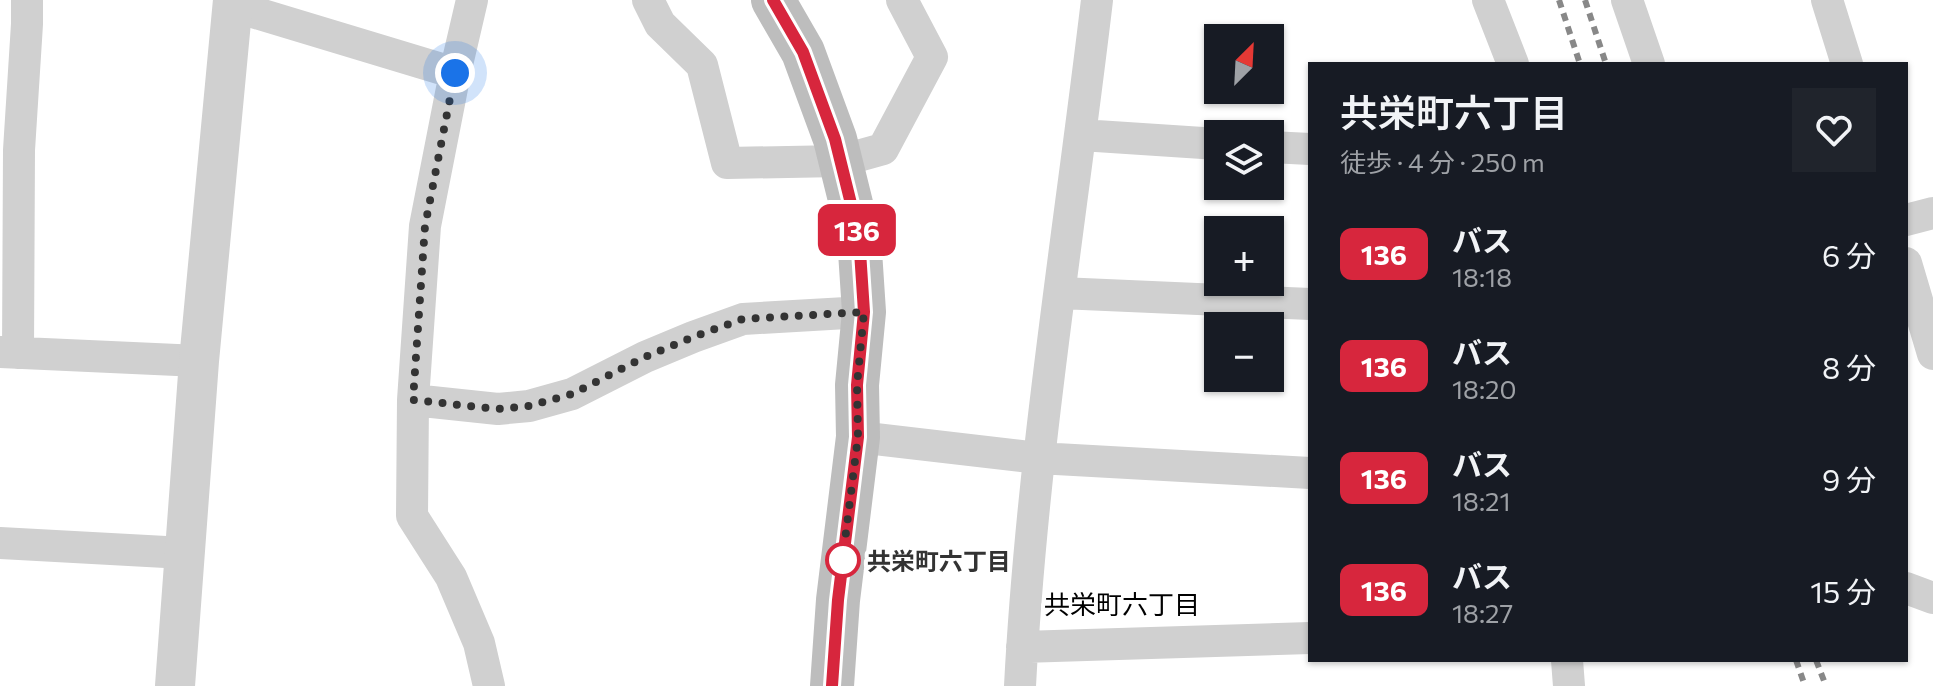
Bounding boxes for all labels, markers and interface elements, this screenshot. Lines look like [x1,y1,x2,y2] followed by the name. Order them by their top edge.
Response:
[1204,24,1284,104] north arrow
[1204,24,1284,392] map controls
[435,53,475,93] your location
[1340,88,1568,135] text: 共栄町六丁目
[1792,88,1876,172] button: heart
[1204,120,1284,200] button: layers
[1340,146,1545,177] text: 徒歩 · 4 分 · 250 m
[811,204,903,256] line badge: 136
[834,213,880,247] text: 136
[1204,216,1284,296] button: +
[1452,221,1512,258] text: バス
[1822,236,1876,273] text: 6 分
[1361,237,1407,271] text: 136
[1452,261,1512,292] text: 18:18
[1204,312,1284,392] button: −
[1452,333,1512,370] text: バス
[1822,348,1876,385] text: 8 分
[1361,349,1407,383] text: 136
[1452,373,1516,404] text: 18:20
[1452,445,1512,482] text: バス
[1822,460,1876,497] text: 9 分
[1361,461,1407,495] text: 136
[1452,485,1511,516] text: 18:21
[826,543,860,577] marker: 共栄町六丁目
[867,546,1011,575] place label: 共栄町六丁目
[1452,557,1512,594] text: バス
[1810,572,1876,609] text: 15 分
[1361,573,1407,607] text: 136
[1044,588,1200,619] district label: 共栄町六丁目
[1452,597,1513,628] text: 18:27

